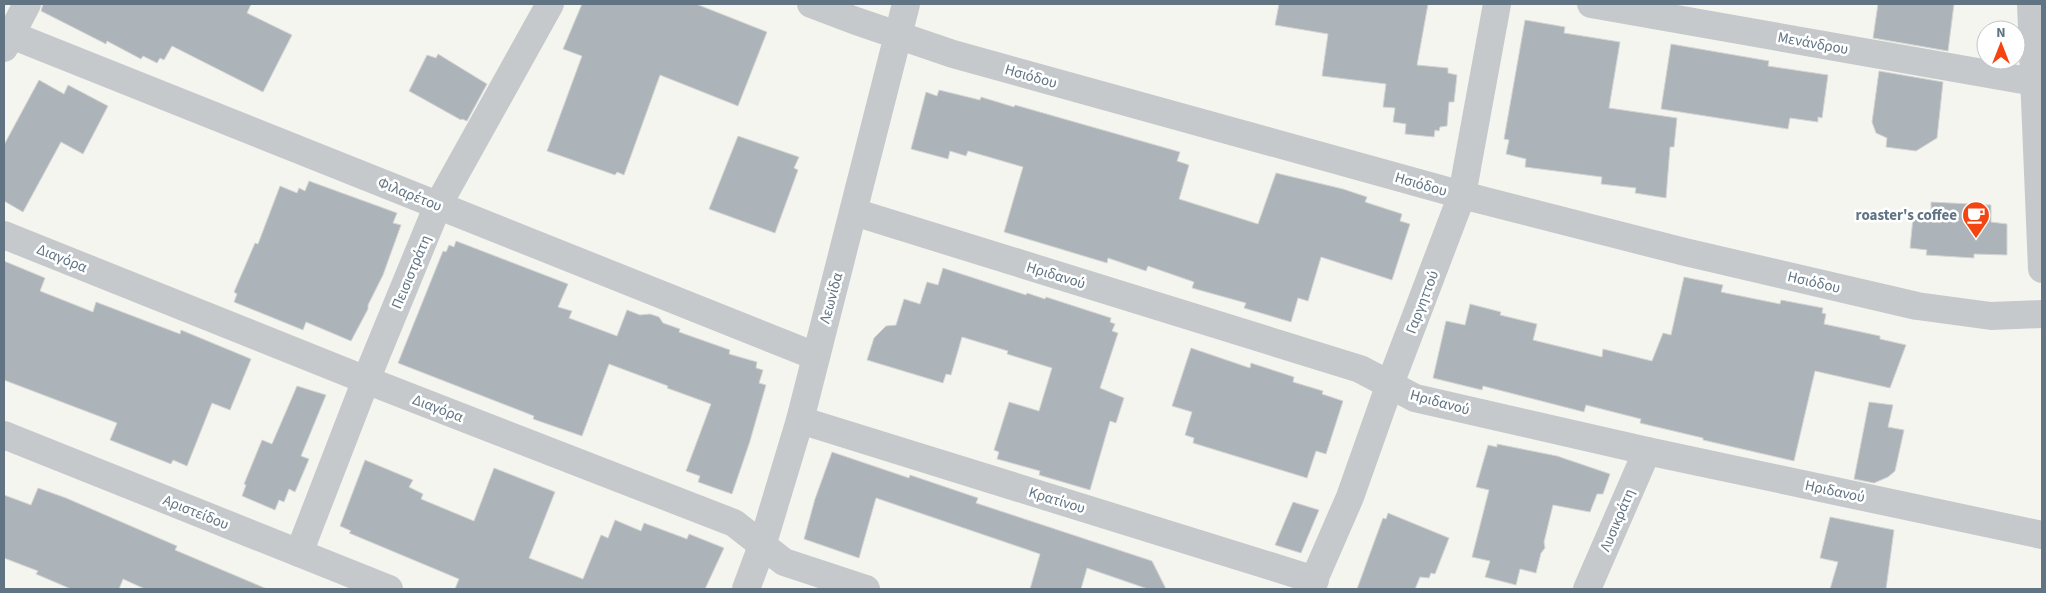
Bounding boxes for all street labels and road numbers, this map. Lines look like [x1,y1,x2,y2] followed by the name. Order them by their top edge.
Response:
[1776,27,1850,60] street label: Μενάνδρου
[1002,59,1059,94] street label: Ησιόδου
[1392,167,1449,202] street label: Ησιόδου
[375,172,445,217] street label: Φιλαρέτου
[386,232,436,312] street label: Πεισιστράτη
[33,239,91,278] street label: Διαγόρα
[1024,257,1088,294] street label: Ηριδανού
[1785,266,1842,299] street label: Ησιόδου
[1401,267,1444,337] street label: Γαργηττού
[815,270,848,326] street label: Λεωνίδα
[1408,384,1472,420] street label: Ηριδανού
[409,389,467,428] street label: Διαγόρα
[1803,475,1867,508] street label: Ηριδανού
[1026,482,1088,519] street label: Κρατίνου
[1595,486,1640,555] street label: Λυσικράτη
[160,490,232,535] street label: Αριστείδου

